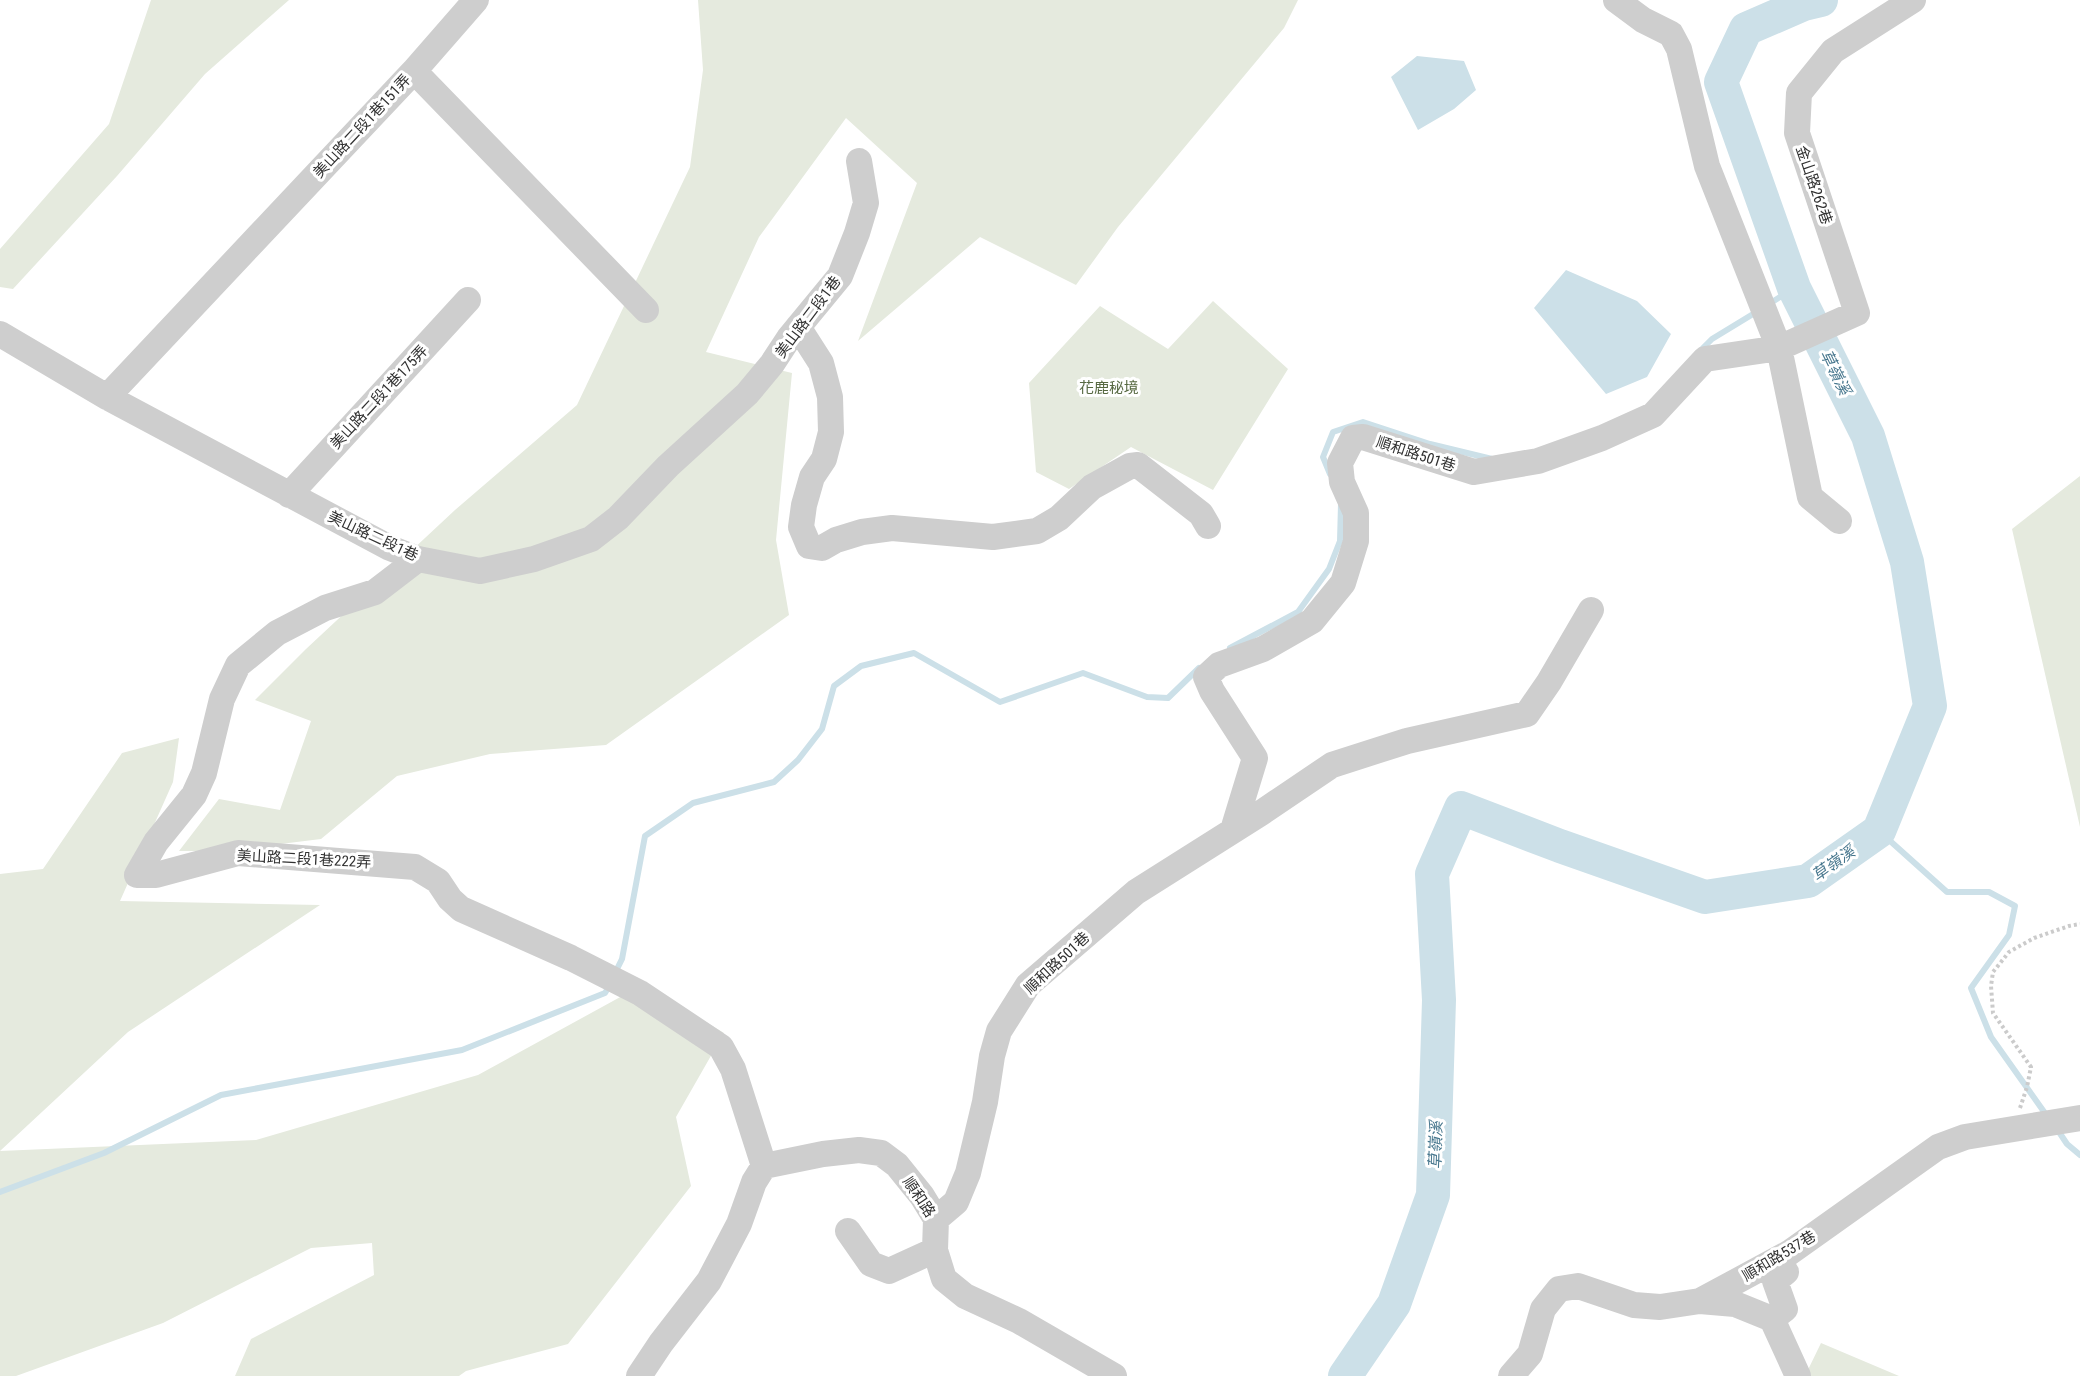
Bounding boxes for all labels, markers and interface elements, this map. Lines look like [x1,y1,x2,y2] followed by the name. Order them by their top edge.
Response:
[310,71,414,181] street label: 美山路二段1巷151弄
[1792,143,1836,227] street label: 金山路262巷
[772,273,844,361] street label: 美山路二段1巷
[327,342,431,452] street label: 美山路二段1巷175弄
[1816,346,1855,400] water label: 草嶺溪
[1079,379,1139,397] park label: 花鹿秘境
[1374,433,1458,475] street label: 順和路501巷
[325,507,421,565] street label: 美山路二段1巷
[1808,841,1860,885] water label: 草嶺溪
[236,846,372,872] street label: 美山路二段1巷222弄
[1021,928,1093,998] street label: 順和路501巷
[1425,1119,1446,1169] water label: 草嶺溪
[899,1173,939,1221] street label: 順和路
[1739,1227,1819,1285] street label: 順和路537巷

